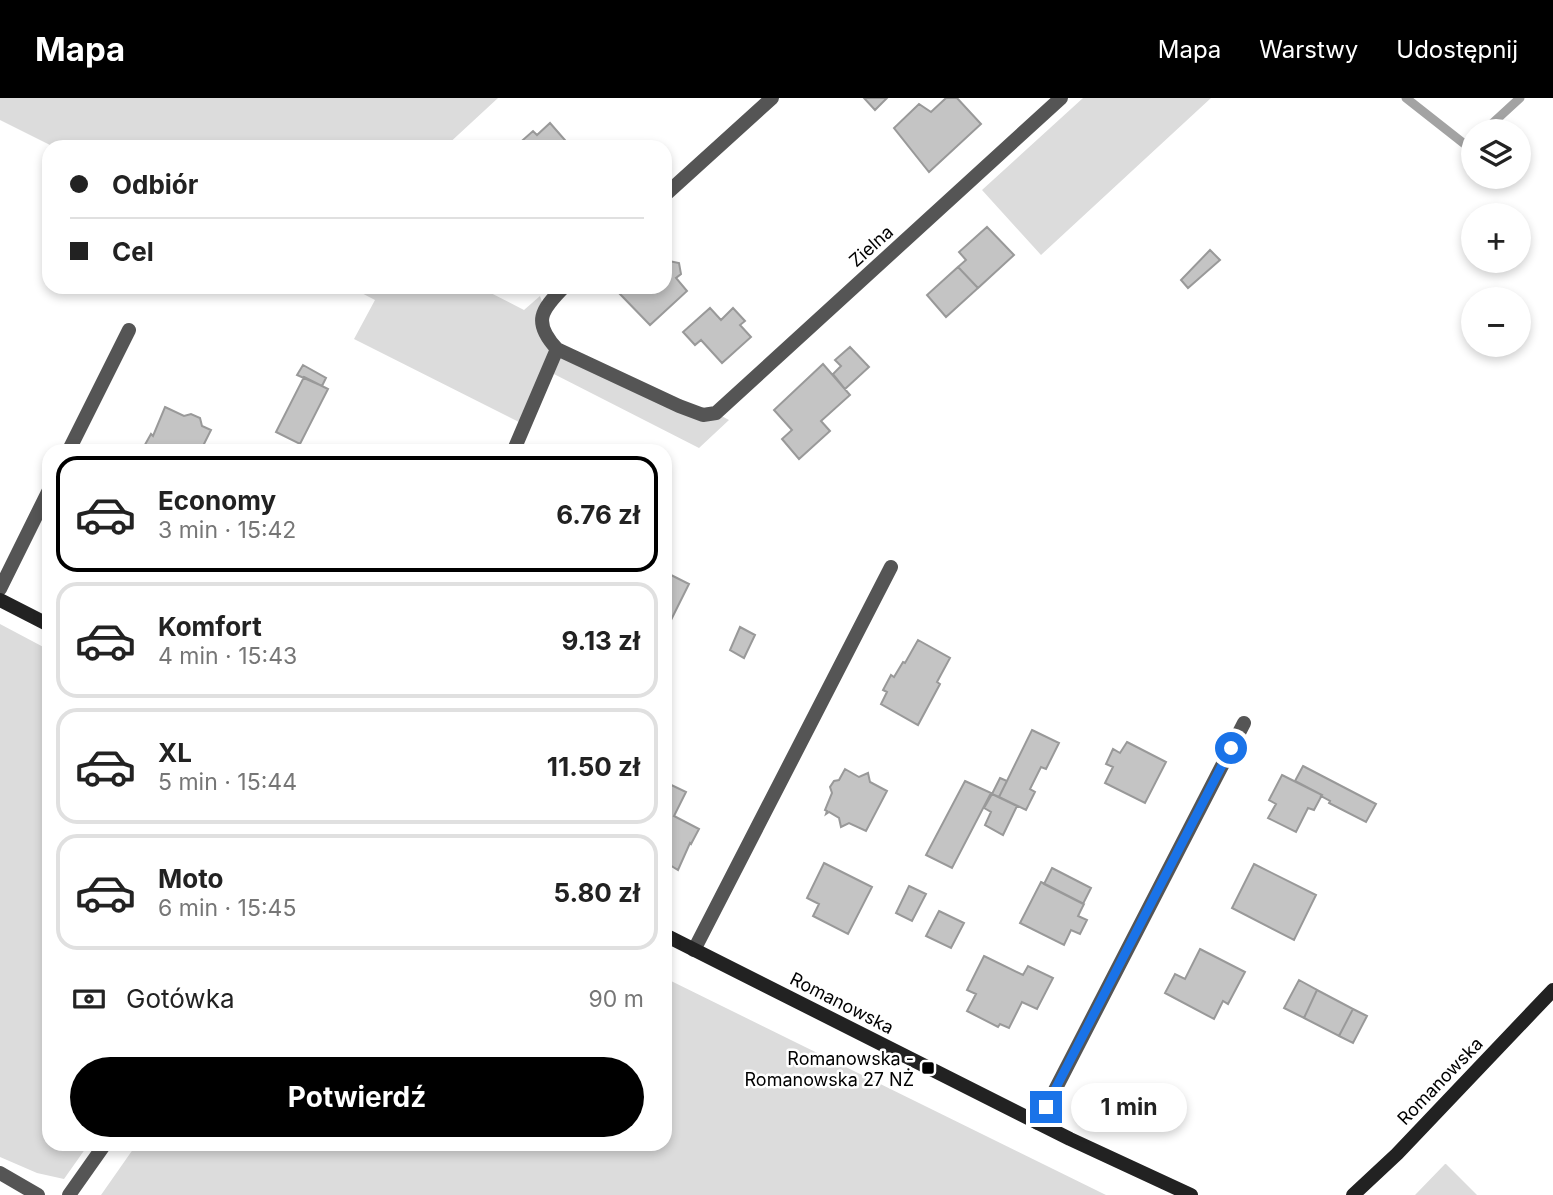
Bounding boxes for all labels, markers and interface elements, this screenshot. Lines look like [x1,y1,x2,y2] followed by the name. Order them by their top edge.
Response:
[35,29,125,69] text: Mapa
[1158,35,1221,64] text: Mapa
[1259,35,1358,64] text: Warstwy
[1396,35,1518,64] text: Udostępnij
[1461,119,1531,357] map controls
[1461,119,1531,189] button: layers
[112,169,198,200] text: Odbiór
[1461,203,1531,273] button: +
[845,221,897,271] street label: Zielna
[112,236,154,267] text: Cel
[1461,287,1531,357] button: −
[74,483,137,546] icon: car
[158,485,276,516] text: Economy
[556,499,640,530] text: 6.76 zł
[158,516,296,544] text: 3 min · 15:42
[74,609,137,672] icon: car
[158,611,262,642] text: Komfort
[561,625,640,656] text: 9.13 zł
[158,642,297,670] text: 4 min · 15:43
[1215,732,1247,764] route start
[74,735,137,798] icon: car
[158,737,192,768] text: XL
[547,751,640,782] text: 11.50 zł
[158,768,297,796] text: 5 min · 15:44
[74,861,137,924] icon: car
[158,863,223,894] text: Moto
[553,877,640,908] text: 5.80 zł
[158,894,296,922] text: 6 min · 15:45
[787,968,897,1038] street label: Romanowska
[70,980,108,1018] icon: cash
[126,983,235,1014] text: Gotówka
[589,985,644,1013] text: 90 m
[1393,1033,1487,1129] street label: Romanowska
[745,1048,914,1090] place label: Romanowska - Romanowska 27 NŻ
[70,1057,644,1137] button: Potwierdź
[920,1060,936,1076] marker: Romanowska - Romanowska 27 NŻ
[1070,1082,1186,1132] callout: 1 min
[1030,1091,1062,1123] route end
[1101,1093,1157,1121] text: 1 min

